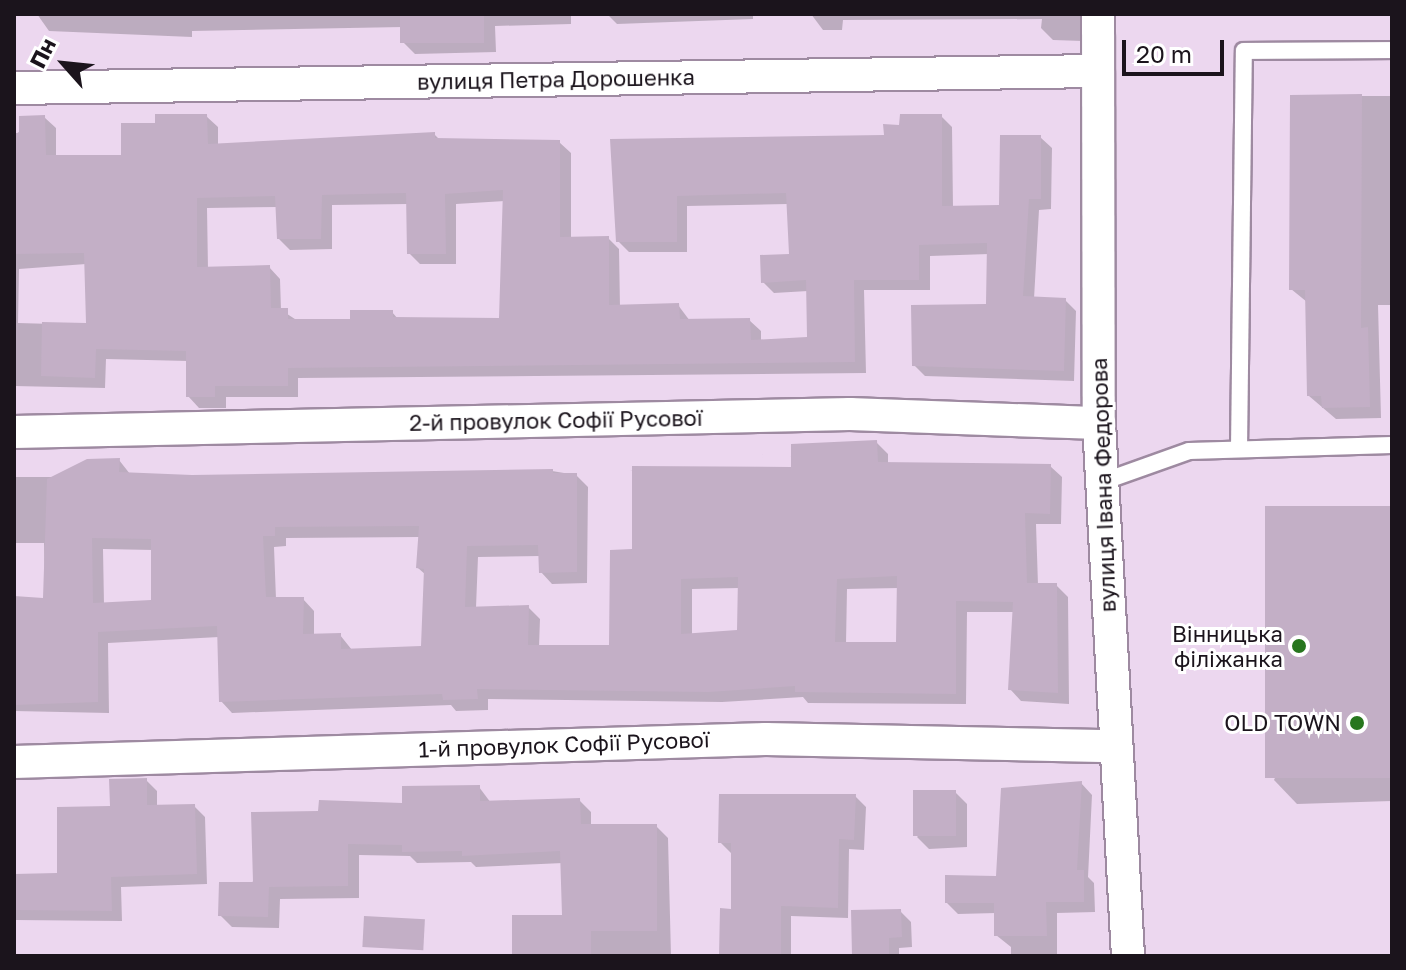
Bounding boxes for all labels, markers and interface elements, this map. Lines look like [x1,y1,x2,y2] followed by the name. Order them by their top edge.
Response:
[24,24,104,104] north arrow
[1126,24,1228,74] scale bar
[23,33,61,72] text: Пн
[1136,39,1192,68] text: 20 m
[417,63,695,95] street label: вулиця Петра Дорошенка
[1085,357,1121,613] street label: вулиця Івана Федорова
[409,404,703,436] street label: 2-й провулок Софії Русової
[1172,620,1283,672] place label: Вінницька філіжанка
[1290,637,1308,655] marker: Вінницька філіжанка
[1224,710,1341,736] place label: OLD TOWN
[1348,714,1366,732] marker: OLD TOWN
[418,726,710,762] street label: 1-й провулок Софії Русової

